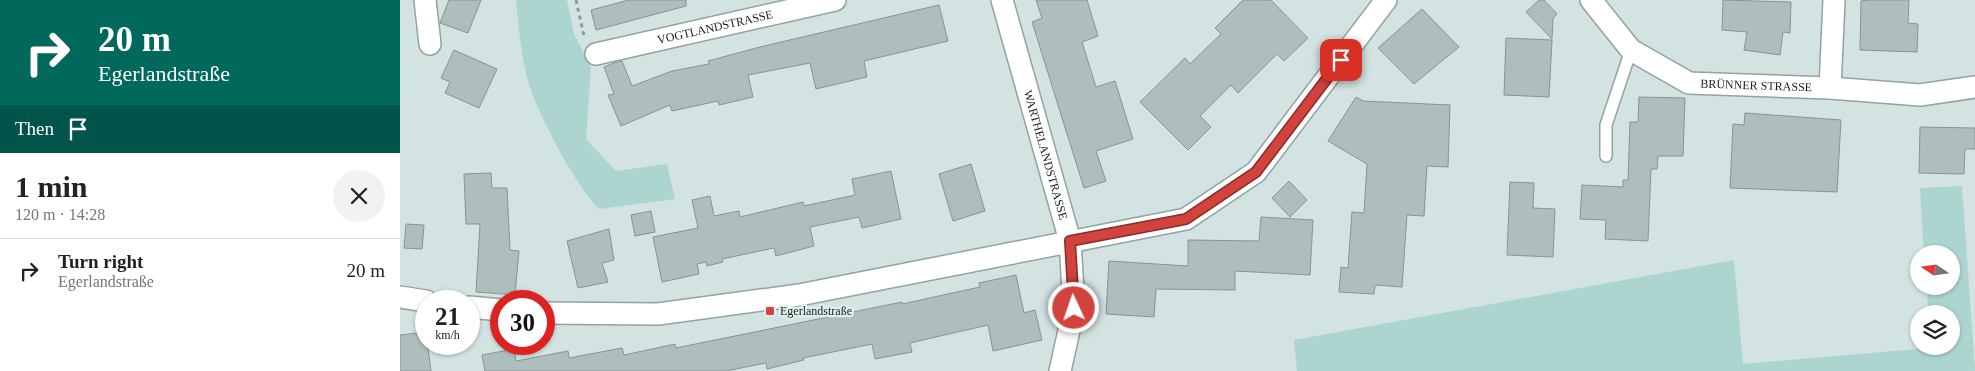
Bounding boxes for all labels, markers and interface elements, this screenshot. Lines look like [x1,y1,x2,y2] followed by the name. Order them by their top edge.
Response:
[656,7,774,47] street label: VOGTLANDSTRASSE
[15,20,80,85] icon: right
[98,20,171,59] text: 20 m
[1320,39,1362,81] pin
[1327,46,1355,74] icon: arrive
[98,61,230,86] text: Egerlandstraße
[1700,76,1812,94] street label: BRÜNNER STRASSE
[1021,89,1071,221] street label: WARTHELANDSTRASSE
[64,115,92,143] icon: arrive
[15,118,54,139] text: Then
[15,170,88,203] text: 1 min
[333,170,385,222] button: close
[15,206,105,223] text: 120 m · 14:28
[1910,245,1960,295] north arrow
[1910,245,1960,355] map controls
[58,251,143,272] text: Turn right
[15,257,43,285] icon: right
[346,260,385,281] text: 20 m
[58,273,154,290] text: Egerlandstraße
[1047,281,1099,333] position arrow
[490,290,555,355] speed limit sign: 30
[435,303,460,330] text: 21
[780,304,852,318] place label: Egerlandstraße
[764,305,776,317] marker: Egerlandstraße
[1910,305,1960,355] button: layers
[435,328,460,342] text: km/h

